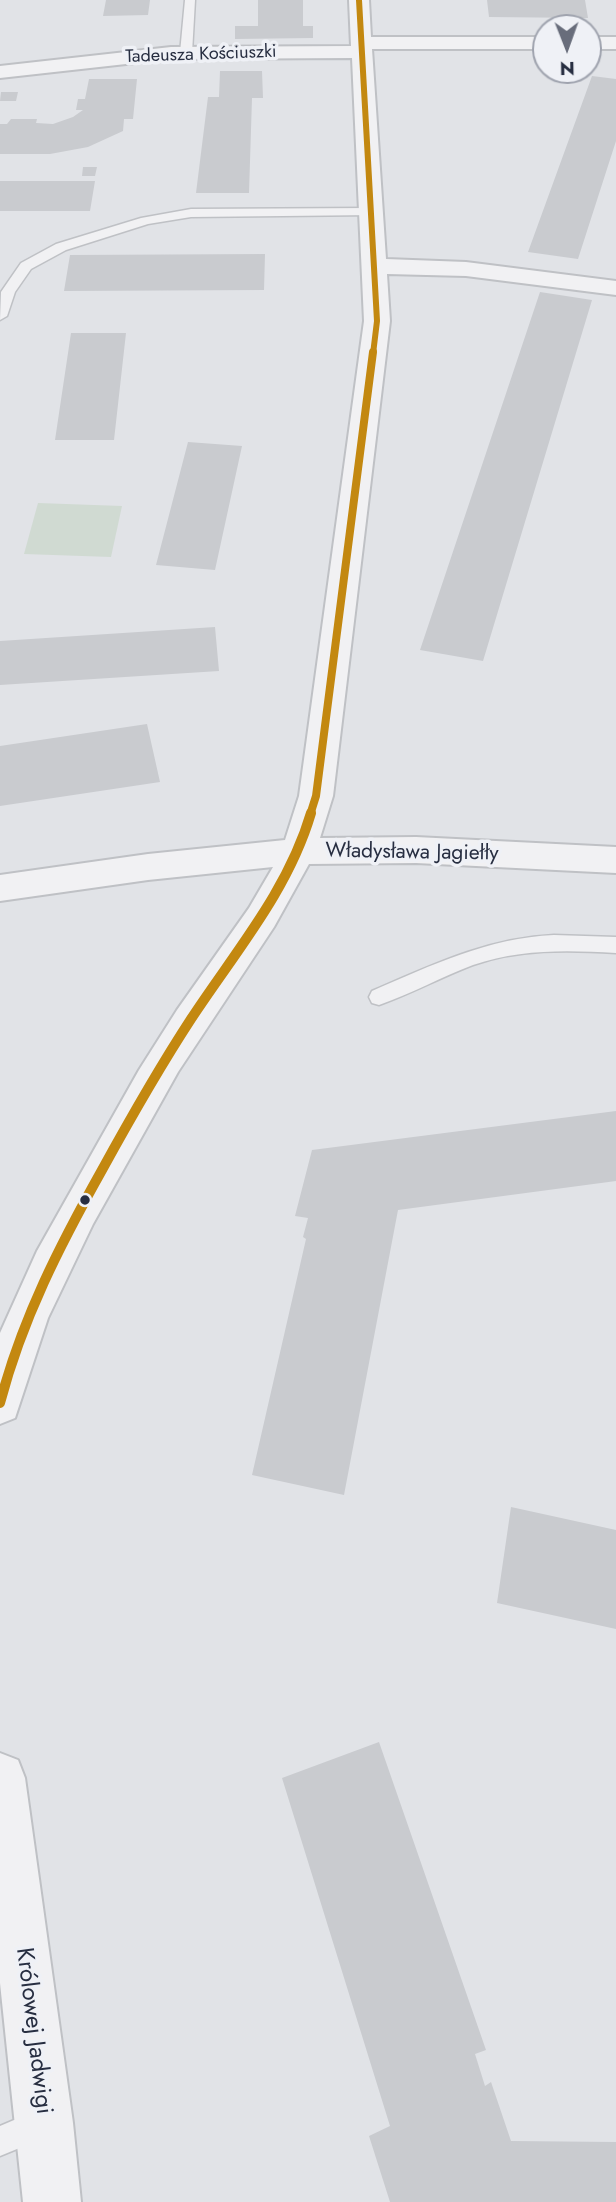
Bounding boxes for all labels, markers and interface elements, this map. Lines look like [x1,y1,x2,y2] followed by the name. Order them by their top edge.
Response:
[532,14,602,84] north arrow
[125,42,277,68] street label: Tadeusza Kościuszki
[560,55,575,82] text: N
[325,839,499,867] street label: Władysława Jagiełły
[78,1193,92,1207] unlabelled marker
[8,1946,58,2116] street label: Królowej Jadwigi

